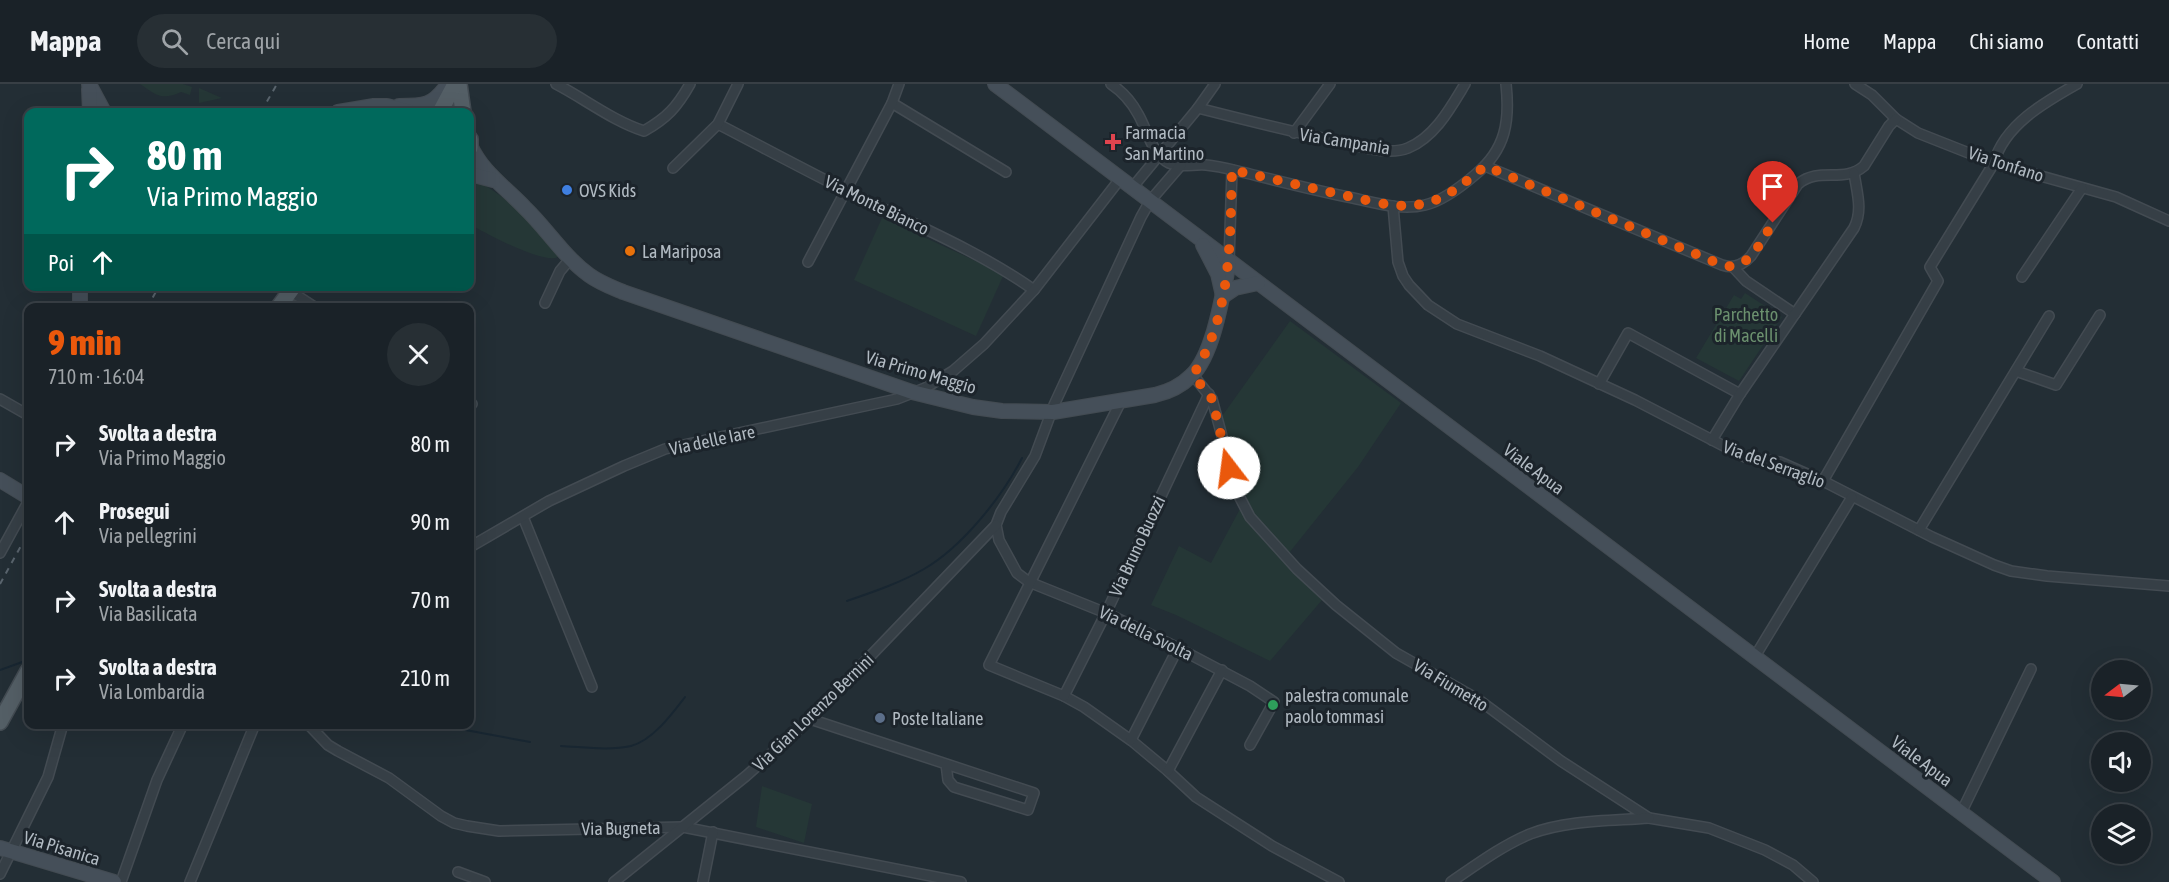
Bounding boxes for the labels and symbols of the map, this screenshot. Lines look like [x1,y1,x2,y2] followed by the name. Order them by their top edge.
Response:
[1125,122,1204,164] place label: Farmacia San Martino
[1298,123,1392,159] street label: Via Campania
[1106,135,1120,149] marker: Farmacia San Martino
[1966,142,2046,186] street label: Via Tonfano
[1747,161,1798,223] pin
[821,171,933,239] street label: Via Monte Bianco
[579,180,636,201] place label: OVS Kids
[560,183,574,197] marker: OVS Kids
[642,241,721,262] place label: La Mariposa
[623,244,637,258] marker: La Mariposa
[1714,304,1778,346] park label: Parchetto di Macelli
[863,346,979,398] street label: Via Primo Maggio
[667,421,757,459] street label: Via delle Iare
[1197,436,1261,500] position arrow
[1720,436,1828,492] street label: Via del Serraglio
[1499,439,1569,499] street label: Viale Apua
[1105,492,1169,600] street label: Via Bruno Buozzi
[1095,601,1197,665] street label: Via della Svolta
[748,649,878,775] street label: Via Gian Lorenzo Bernini
[1410,654,1492,716] street label: Via Fiumetto
[2091,660,2151,720] north arrow
[1285,685,1409,727] place label: palestra comunale paolo tommasi
[1266,698,1280,712] marker: palestra comunale paolo tommasi
[892,708,983,729] place label: Poste Italiane
[873,711,887,725] marker: Poste Italiane
[1887,731,1957,791] street label: Viale Apua
[581,817,661,839] street label: Via Bugneta
[21,826,103,870] street label: Via Pisanica

